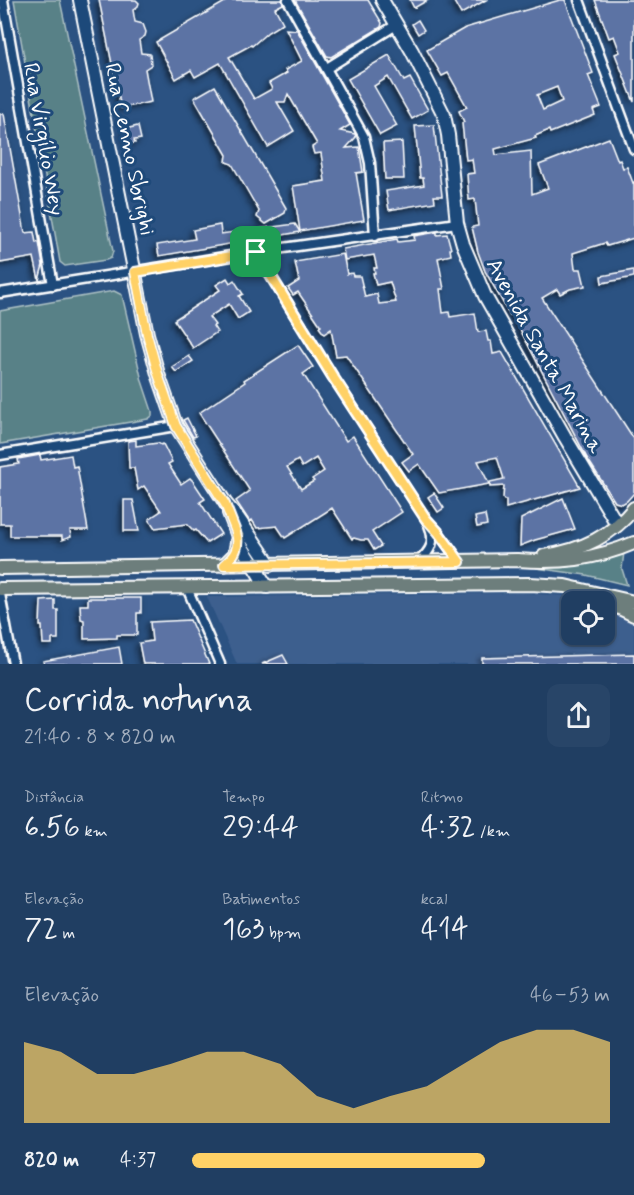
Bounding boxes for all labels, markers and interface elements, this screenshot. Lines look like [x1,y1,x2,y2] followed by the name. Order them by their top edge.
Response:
[13,61,70,218] street label: Rua Virgílio Wey
[96,61,161,238] street label: Rua Cenno Sbrighi
[230,226,281,277] pin
[239,235,272,268] icon: arrive
[479,254,610,459] street label: Avenida Santa Marina
[561,591,615,645] map controls
[561,591,615,645] button: locate
[24,679,253,723] text: Corrida noturna
[547,684,610,747] button: share
[24,724,176,751] text: 21:40 · 8 × 820 m
[24,787,84,808] text: Distância
[222,787,265,808] text: Tempo
[421,787,463,808] text: Ritmo
[24,808,80,847] text: 6.56
[222,808,299,847] text: 29:44
[421,808,476,847] text: 4:32
[80,821,108,842] text: km
[476,821,510,842] text: /km
[24,889,84,910] text: Elevação
[222,889,300,910] text: Batimentos
[421,889,448,910] text: kcal
[24,910,58,949] text: 72
[222,910,265,949] text: 163
[421,910,469,949] text: 414
[58,923,75,944] text: m
[265,923,301,944] text: bpm
[24,982,99,1009] text: Elevação
[530,982,610,1009] text: 46–53 m
[24,1147,79,1174] text: 820 m
[120,1147,156,1174] text: 4:37

